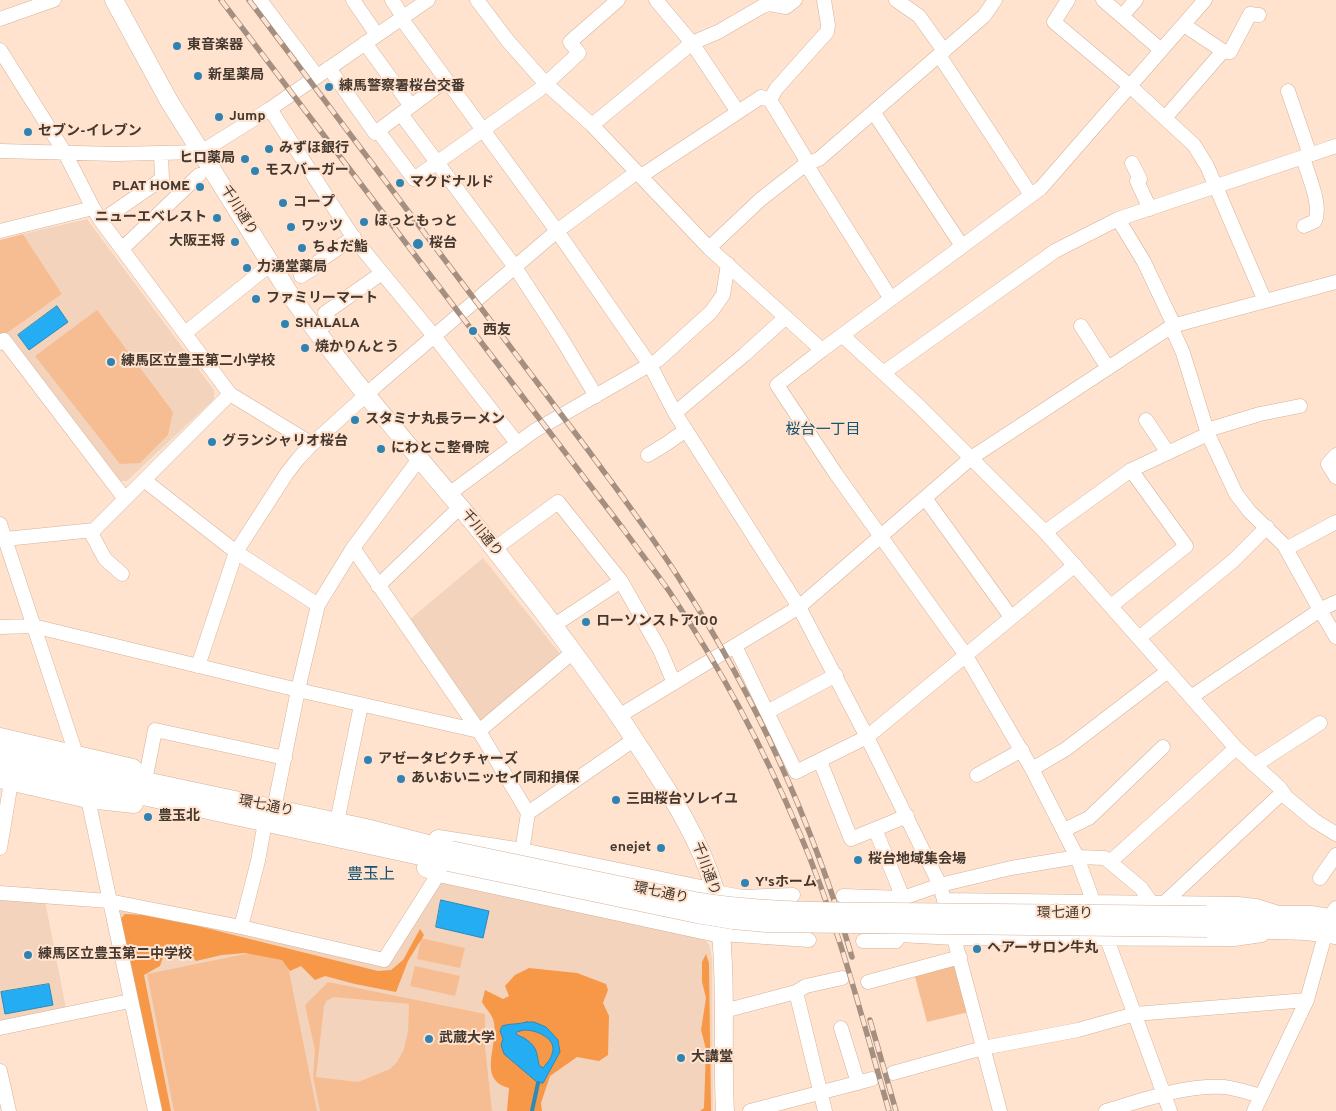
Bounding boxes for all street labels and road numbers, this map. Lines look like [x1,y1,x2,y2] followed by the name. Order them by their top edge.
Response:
[216,183,260,239] street label: 千川通り
[457,507,505,561] street label: 千川通り
[237,793,295,821] street label: 環七通り
[688,840,722,898] street label: 千川通り
[632,880,690,908] street label: 環七通り
[1037,906,1093,922] street label: 環七通り

